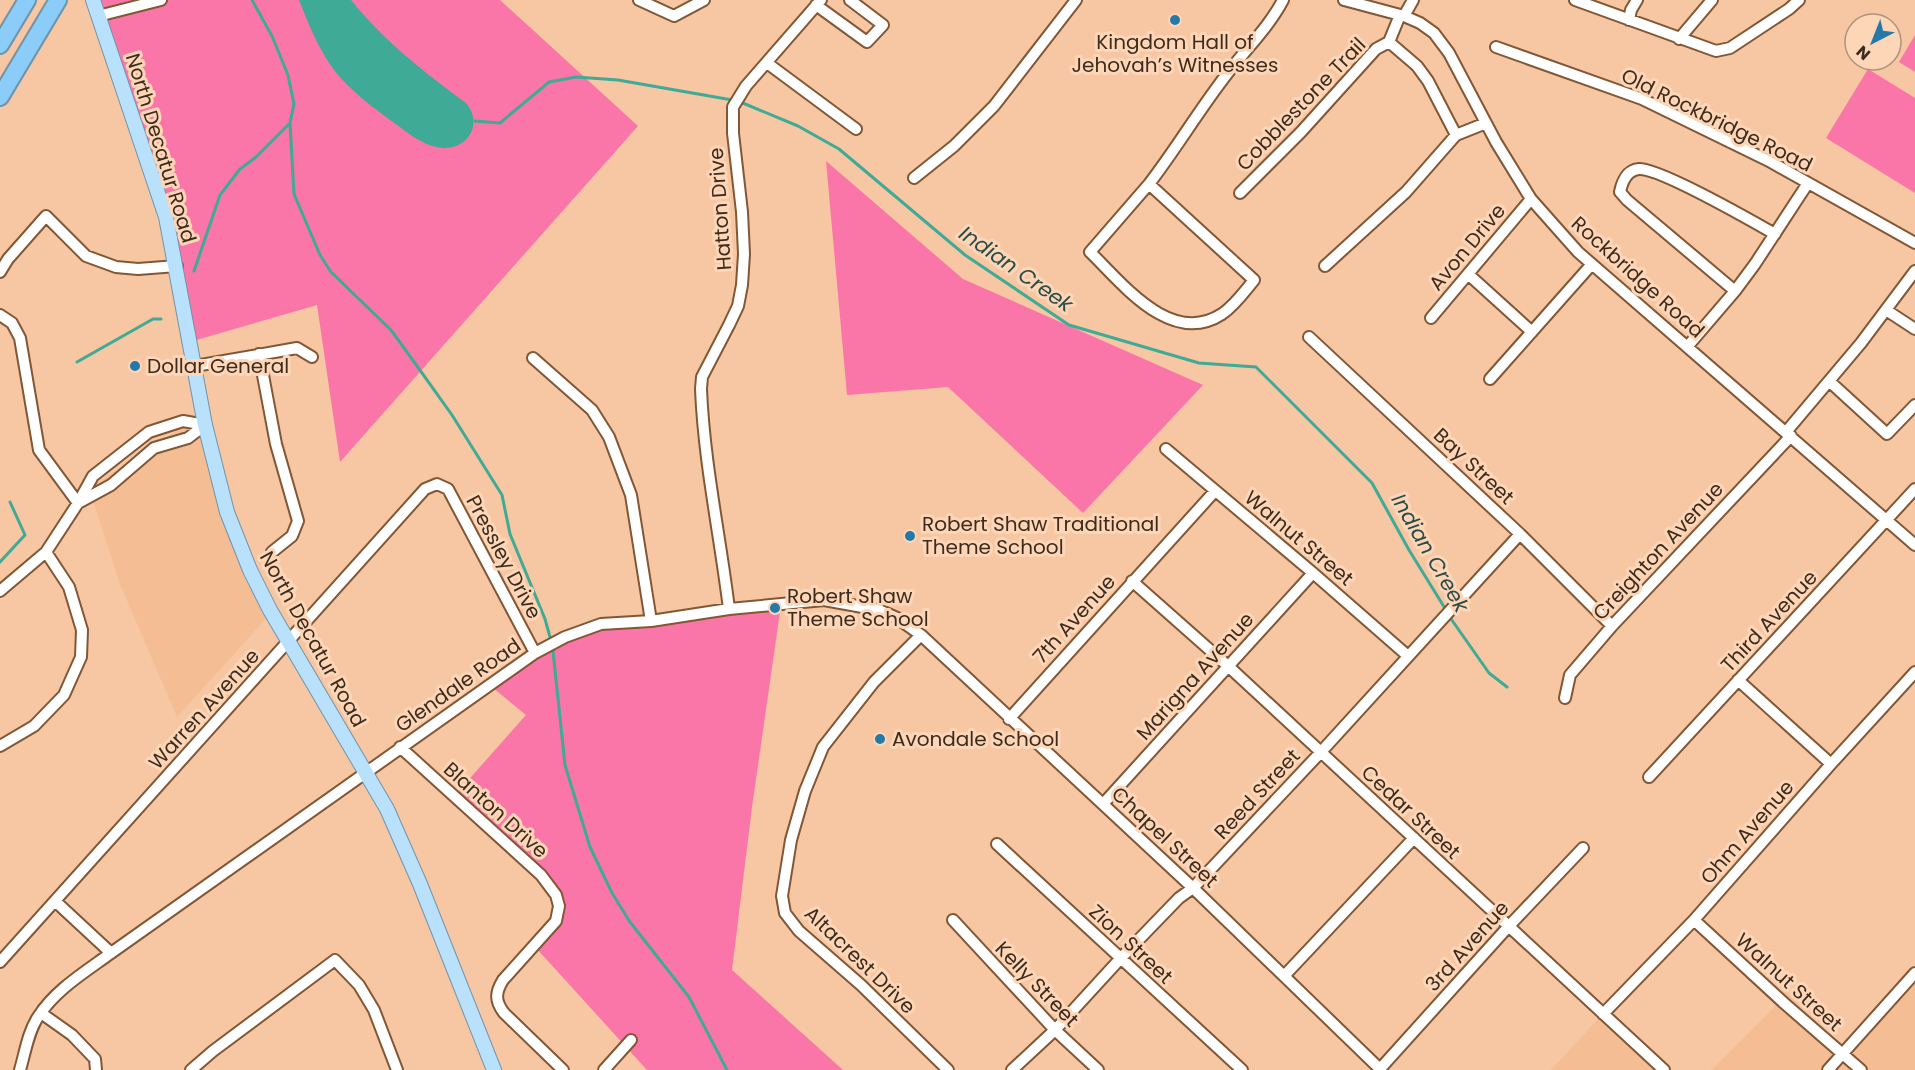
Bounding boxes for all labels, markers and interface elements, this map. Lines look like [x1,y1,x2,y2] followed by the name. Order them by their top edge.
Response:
[1843,12,1903,72] north arrow
[1168,13,1182,27] marker: Kingdom Hall of Jehovah’s Witnesses
[1072,28,1278,79] place label: Kingdom Hall of Jehovah’s Witnesses
[1230,31,1372,177] street label: Cobblestone Trail
[1851,40,1875,65] text: N
[119,50,203,246] street label: North Decatur Road
[1617,61,1817,179] street label: Old Rockbridge Road
[702,147,738,271] street label: Hatton Drive
[1422,197,1512,297] street label: Avon Drive
[1565,210,1711,344] street label: Rockbridge Road
[954,219,1080,319] water label: Indian Creek
[147,352,289,380] place label: Dollar General
[128,359,142,373] marker: Dollar General
[1428,421,1520,511] street label: Bay Street
[1586,476,1730,626] street label: Creighton Avenue
[1238,484,1360,592] street label: Walnut Street
[1385,488,1477,619] water label: Indian Creek
[460,490,548,624] street label: Pressley Drive
[922,510,1159,561] place label: Robert Shaw Traditional Theme School
[903,529,917,543] marker: Robert Shaw Traditional Theme School
[253,546,373,732] street label: North Decatur Road
[1714,564,1824,678] street label: Third Avenue
[1026,568,1122,670] street label: 7th Avenue
[787,582,929,633] place label: Robert Shaw Theme School
[768,601,782,615] marker: Robert Shaw Theme School
[1130,606,1260,746] street label: Marigna Avenue
[390,631,526,739] street label: Glendale Road
[142,643,266,775] street label: Warren Avenue
[892,725,1059,753] place label: Avondale School
[873,732,887,746] marker: Avondale School
[1208,743,1306,845] street label: Reed Street
[438,755,554,865] street label: Blanton Drive
[1355,759,1467,865] street label: Cedar Street
[1694,774,1800,890] street label: Ohm Avenue
[1106,780,1224,894] street label: Chapel Street
[1419,895,1515,997] street label: 3rd Avenue
[1083,898,1179,990] street label: Zion Street
[798,900,922,1020] street label: Altacrest Drive
[1730,927,1848,1037] street label: Walnut Street
[989,935,1085,1033] street label: Kelly Street

